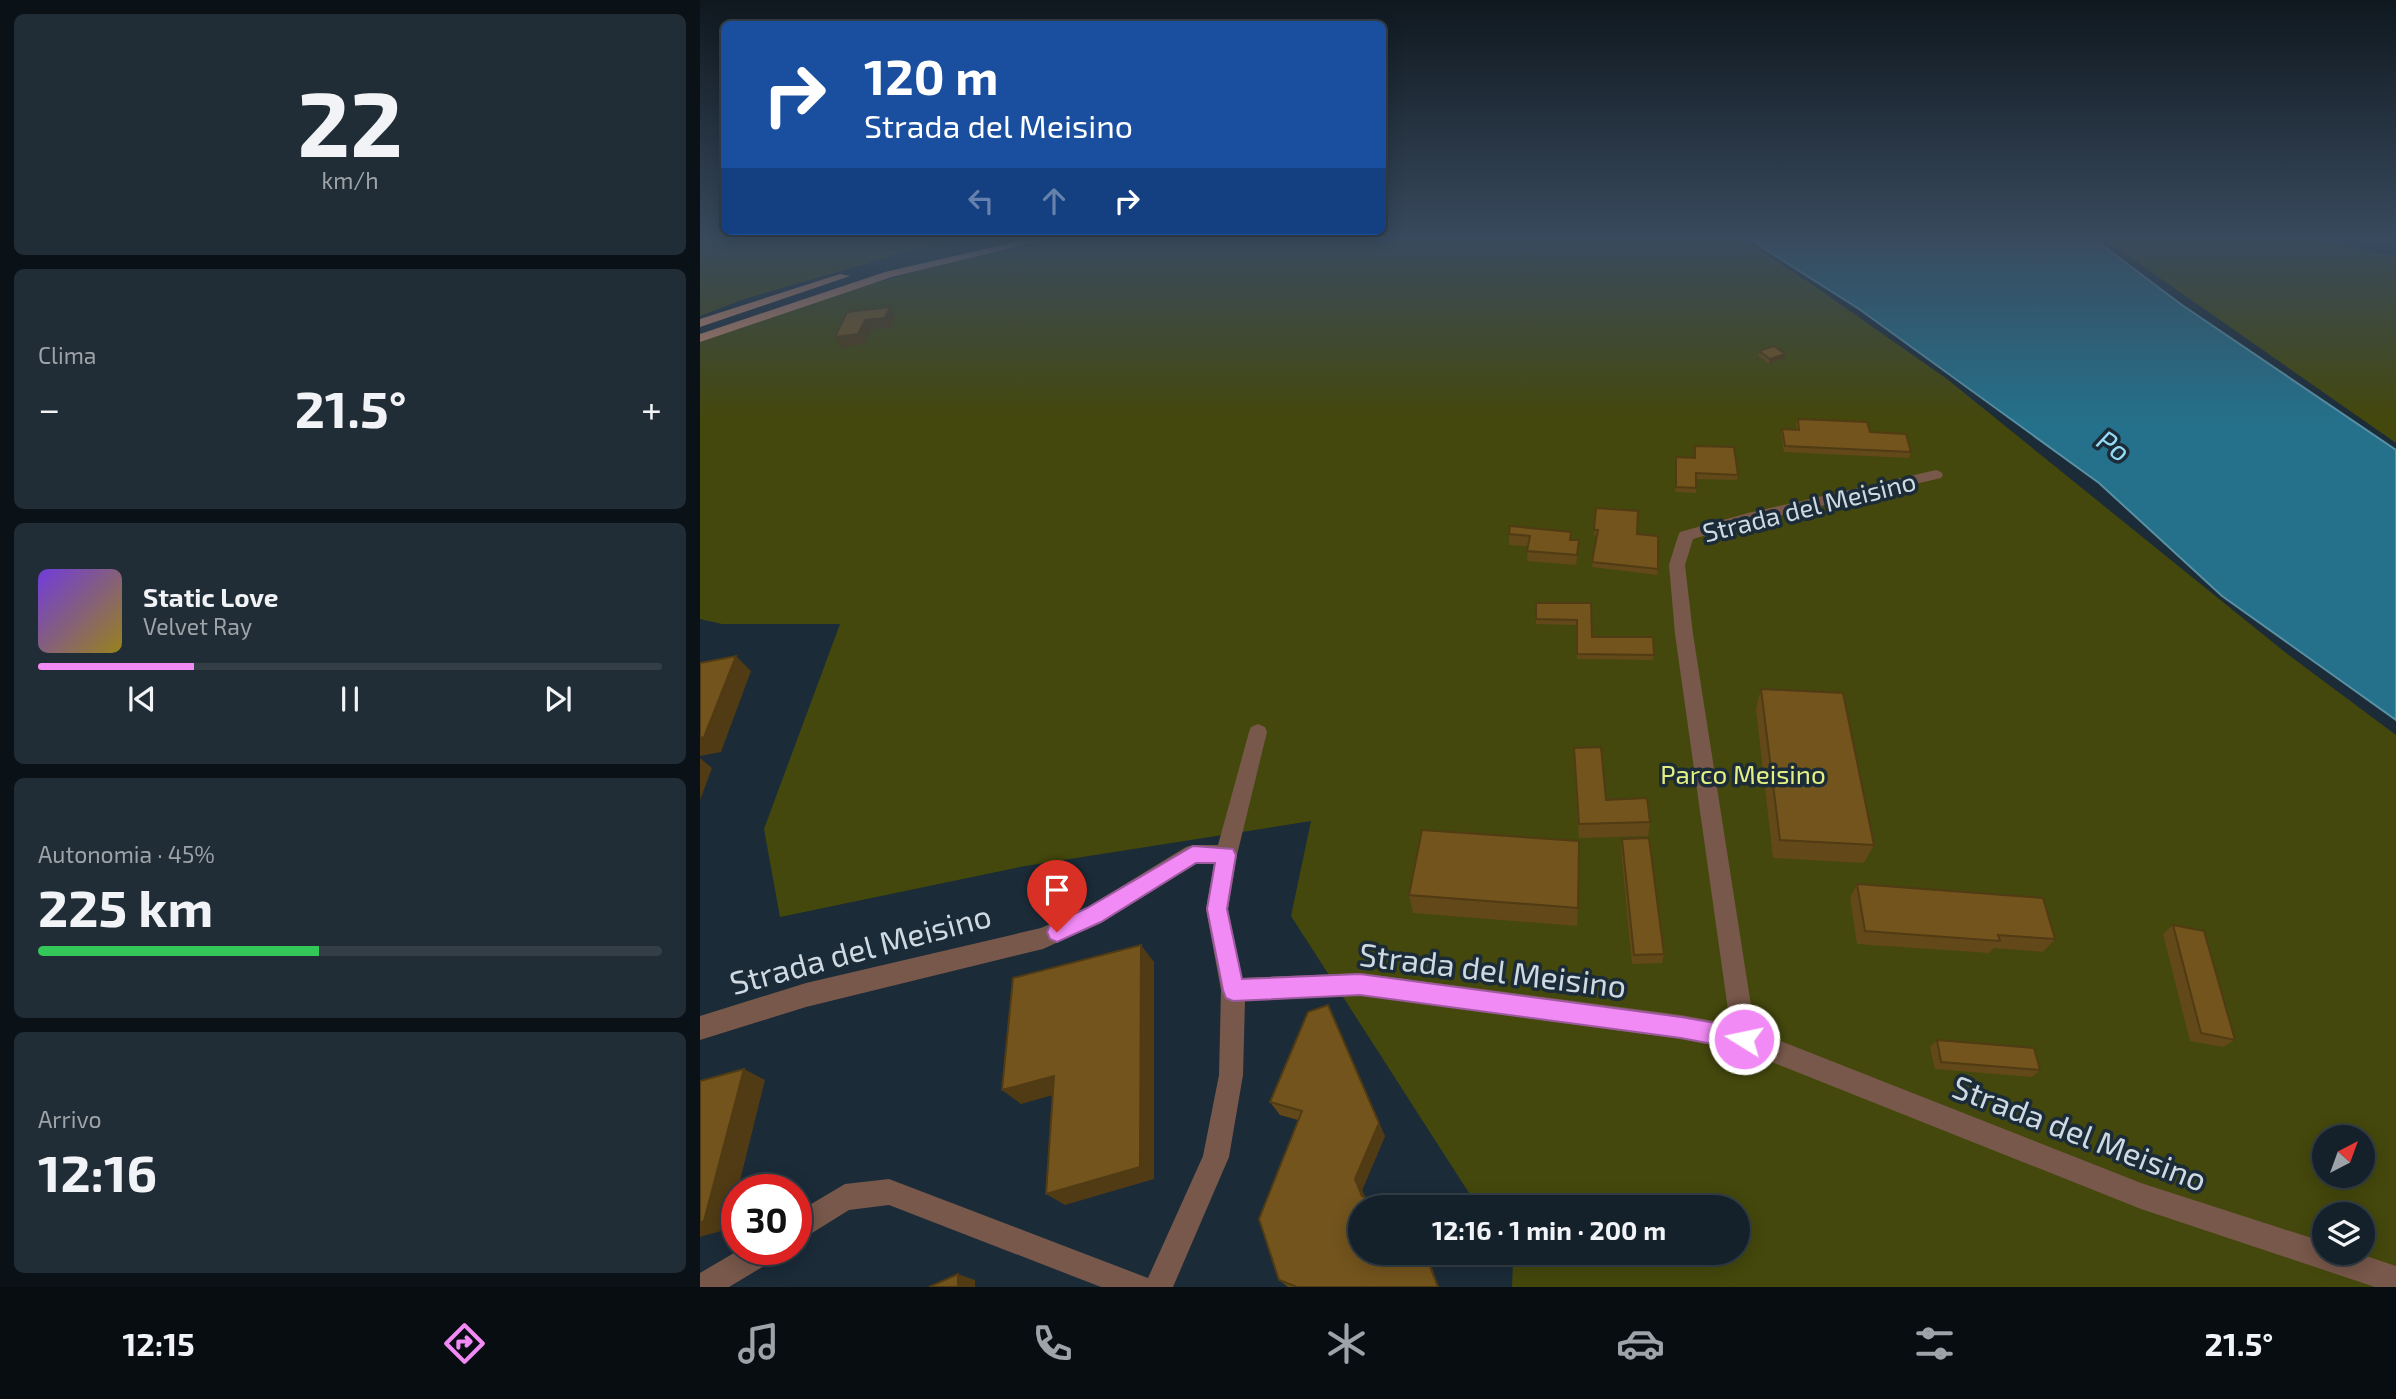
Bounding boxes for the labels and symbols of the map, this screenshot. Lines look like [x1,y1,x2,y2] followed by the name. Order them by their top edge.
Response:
[2091,422,2137,468] water label: Po
[1699,465,1919,547] street label: Strada del Meisino
[1660,758,1826,789] park label: Parco Meisino
[1027,860,1087,932] pin
[725,895,995,1001] street label: Strada del Meisino
[1357,934,1629,1004] street label: Strada del Meisino
[1707,1002,1781,1076] position arrow
[1948,1066,2212,1198] street label: Strada del Meisino
[2312,1125,2375,1188] north arrow
[721,1174,812,1265] speed limit sign: 30

